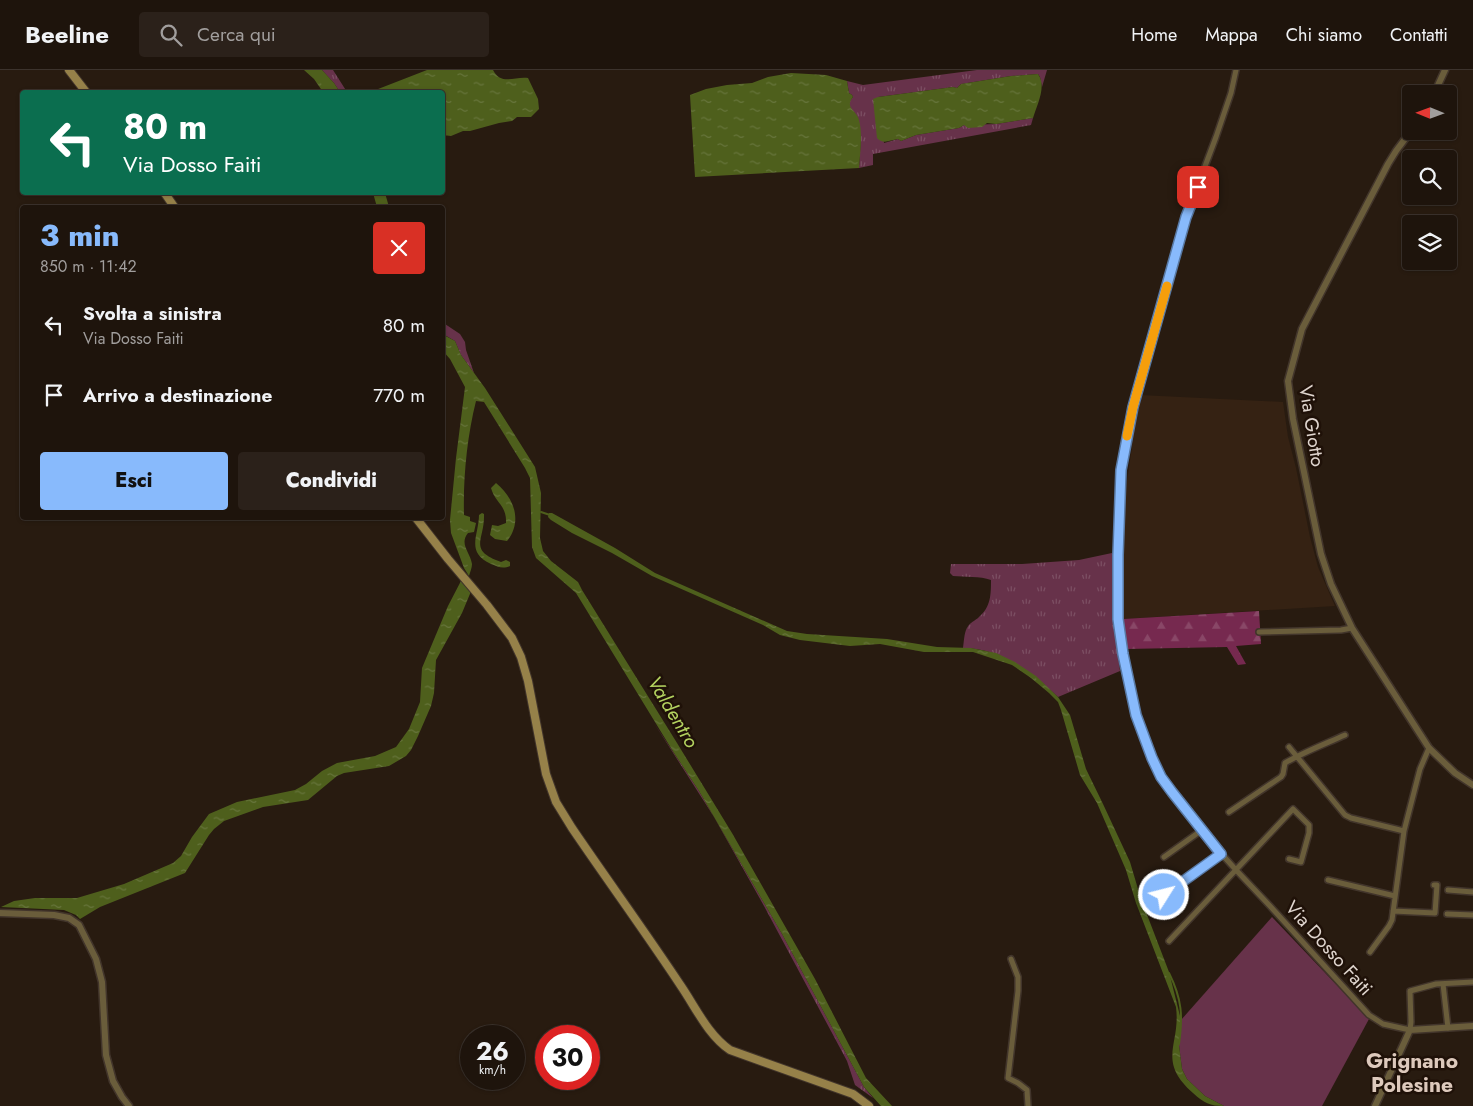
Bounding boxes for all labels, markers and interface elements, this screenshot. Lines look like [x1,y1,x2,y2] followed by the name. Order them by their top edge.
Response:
[139,12,489,57] search box
[25,17,109,52] text: Beeline
[157,21,185,49] icon: search
[197,21,276,48] text: Cerca qui
[1131,22,1177,48] text: Home
[1205,22,1258,48] text: Mappa
[1286,22,1362,48] text: Chi siamo
[1390,22,1448,48] text: Contatti
[1402,85,1458,140] north arrow
[1402,85,1457,270] map controls
[123,102,207,152] text: 80 m
[40,110,105,175] icon: left
[123,148,261,180] text: Via Dosso Faiti
[1402,150,1457,205] button: search
[1177,166,1219,208] pin
[1184,173,1212,201] icon: arrive
[40,214,119,257] text: 3 min
[1402,215,1457,270] button: layers
[373,222,425,274] button: close
[40,255,137,278] text: 850 m · 11:42
[83,300,222,327] text: Svolta a sinistra
[40,311,68,339] icon: left
[383,312,425,339] text: 80 m
[83,327,184,350] text: Via Dosso Faiti
[40,381,68,409] icon: arrive
[83,382,272,409] text: Arrivo a destinazione
[373,382,425,409] text: 770 m
[1292,383,1332,469] street label: Via Giotto
[40,452,228,510] button: Esci
[238,452,425,510] button: Condividi
[640,671,706,754] water label: Valdentro
[1137,868,1189,920] position arrow
[1279,895,1379,1001] street label: Via Dosso Faiti
[535,1025,600,1090] speed limit sign: 30
[476,1033,509,1069] text: 26
[1366,1046,1458,1100] district label: Grignano Polesine
[479,1061,506,1079] text: km/h

